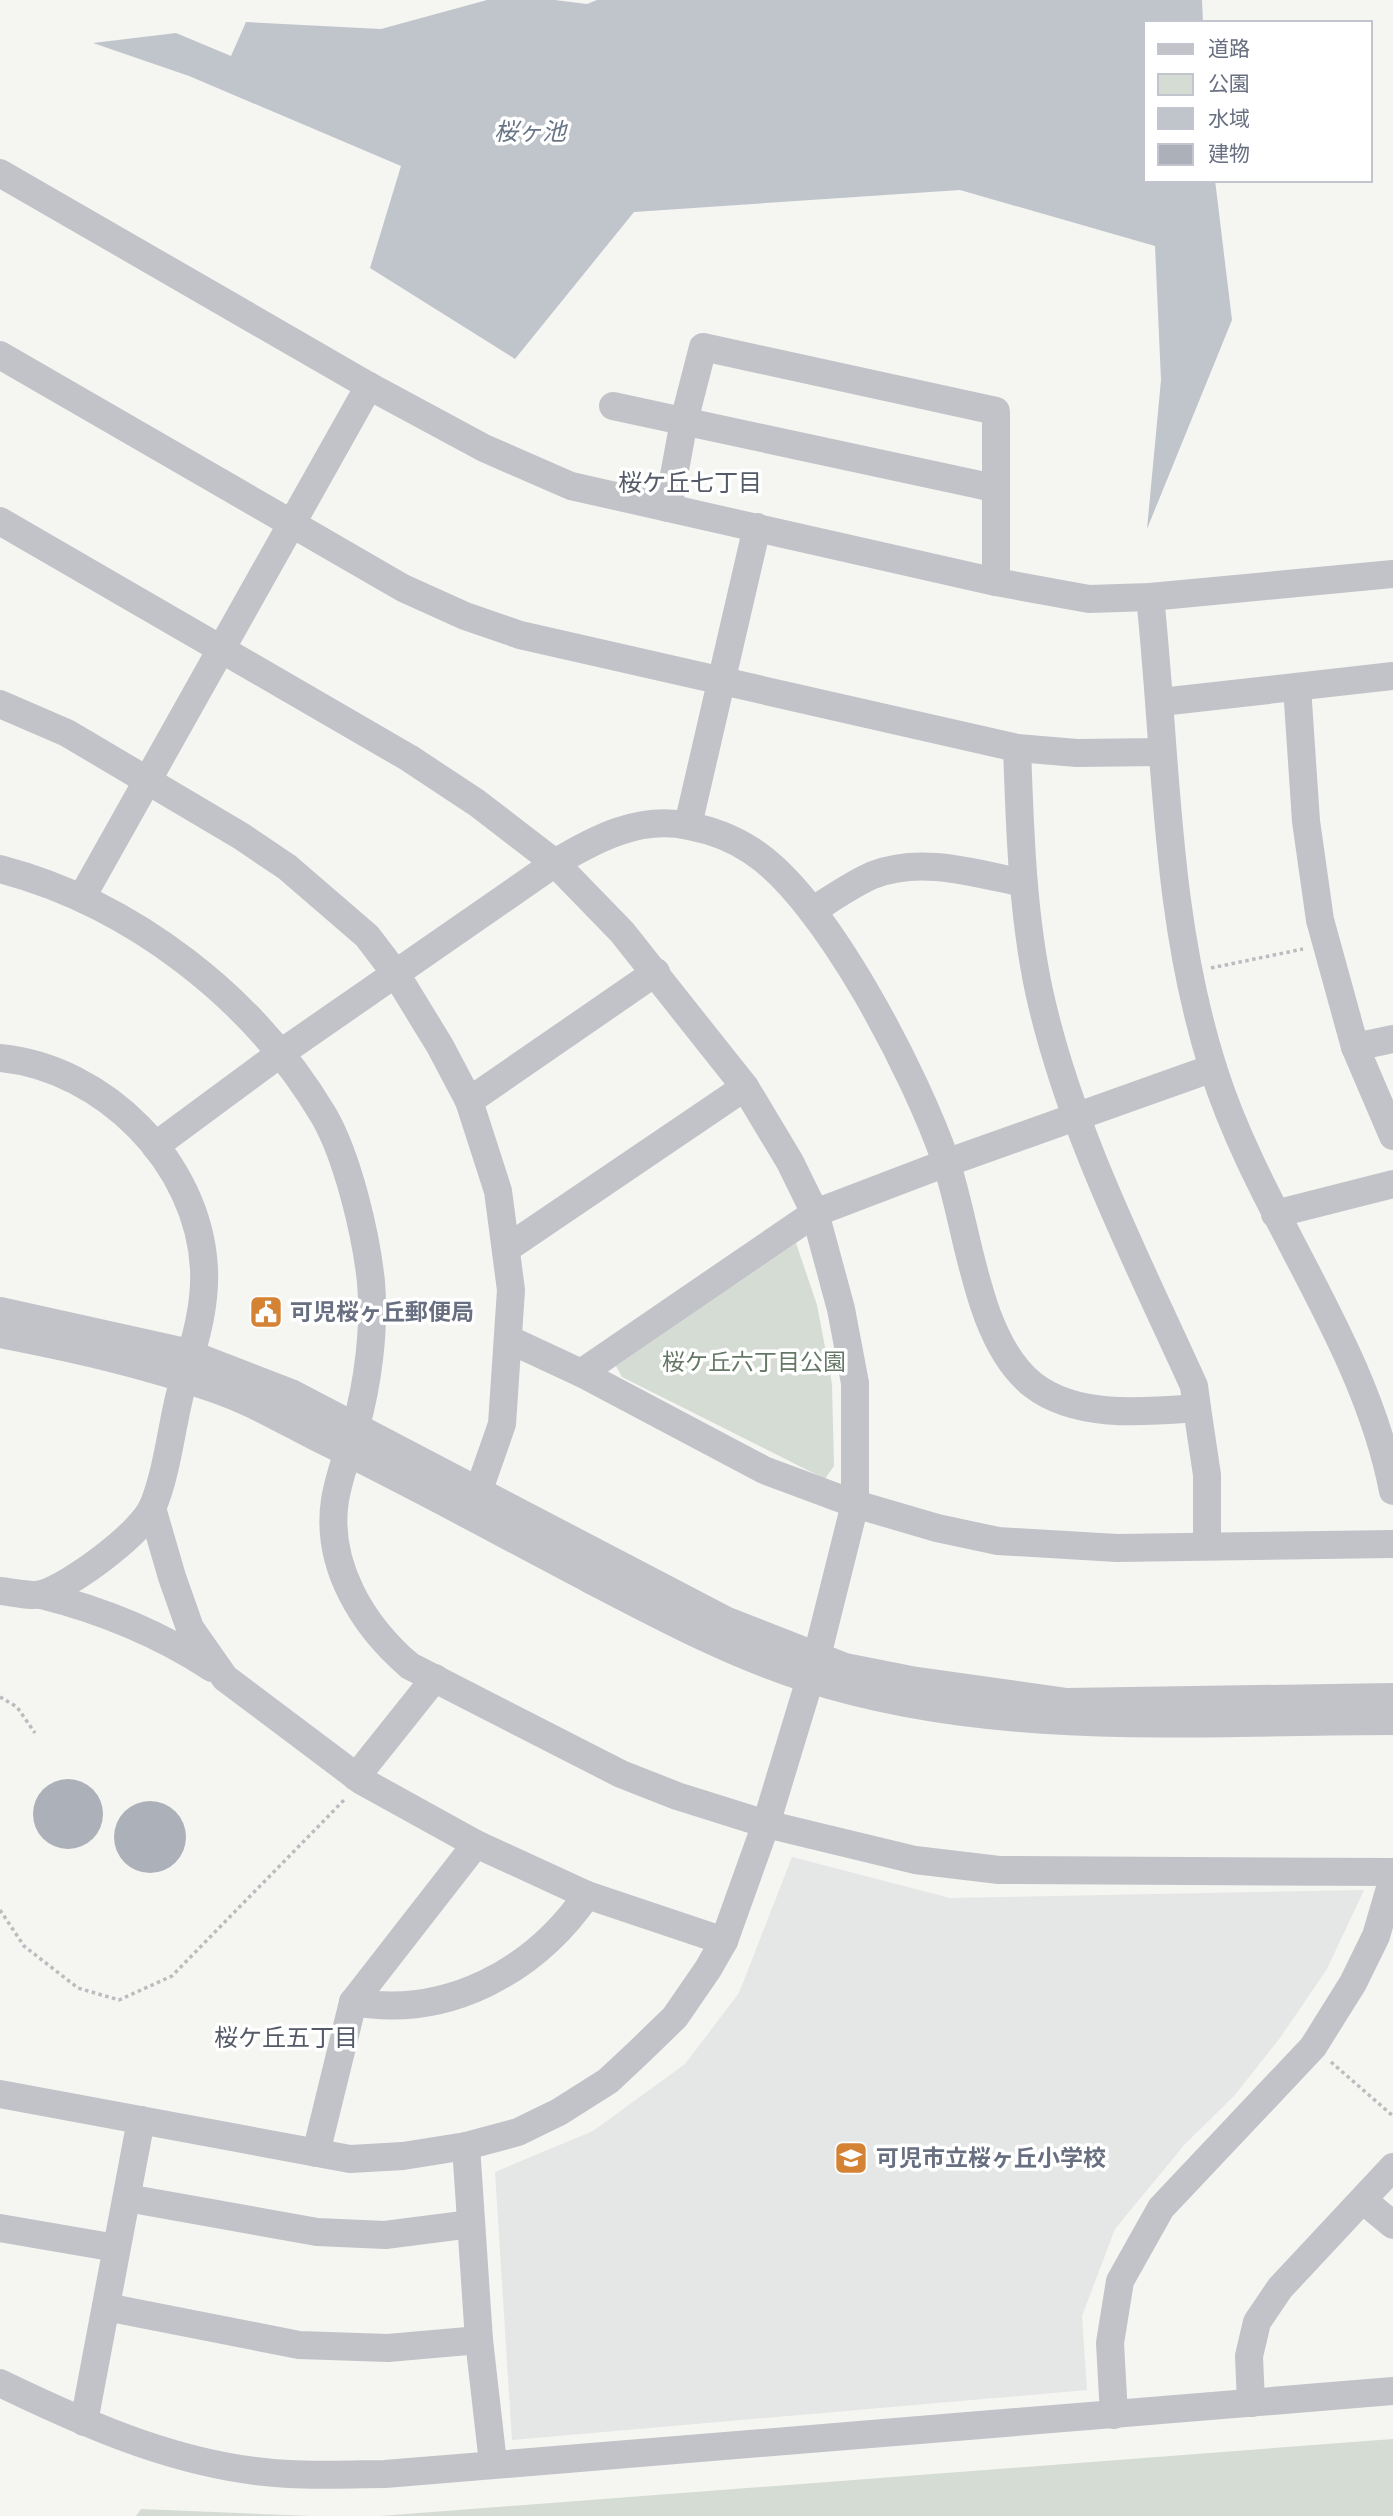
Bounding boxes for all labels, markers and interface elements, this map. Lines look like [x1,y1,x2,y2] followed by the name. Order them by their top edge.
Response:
[1144,21,1372,182] legend
[1208,35,1250,63] text: 道路
[1208,70,1250,98] text: 公園
[1208,105,1250,133] text: 水域
[494,116,568,147] water label: 桜ヶ池
[1208,140,1250,168] text: 建物
[618,467,762,498] district label: 桜ケ丘七丁目
[247,1293,285,1331] public building icon: 可児桜ヶ丘郵便局
[290,1297,474,1327] place label: 可児桜ヶ丘郵便局
[662,1347,846,1377] park label: 桜ケ丘六丁目公園
[214,2022,358,2053] district label: 桜ケ丘五丁目
[832,2139,870,2177] school or university icon: 可児市立桜ヶ丘小学校
[876,2143,1106,2173] place label: 可児市立桜ヶ丘小学校

